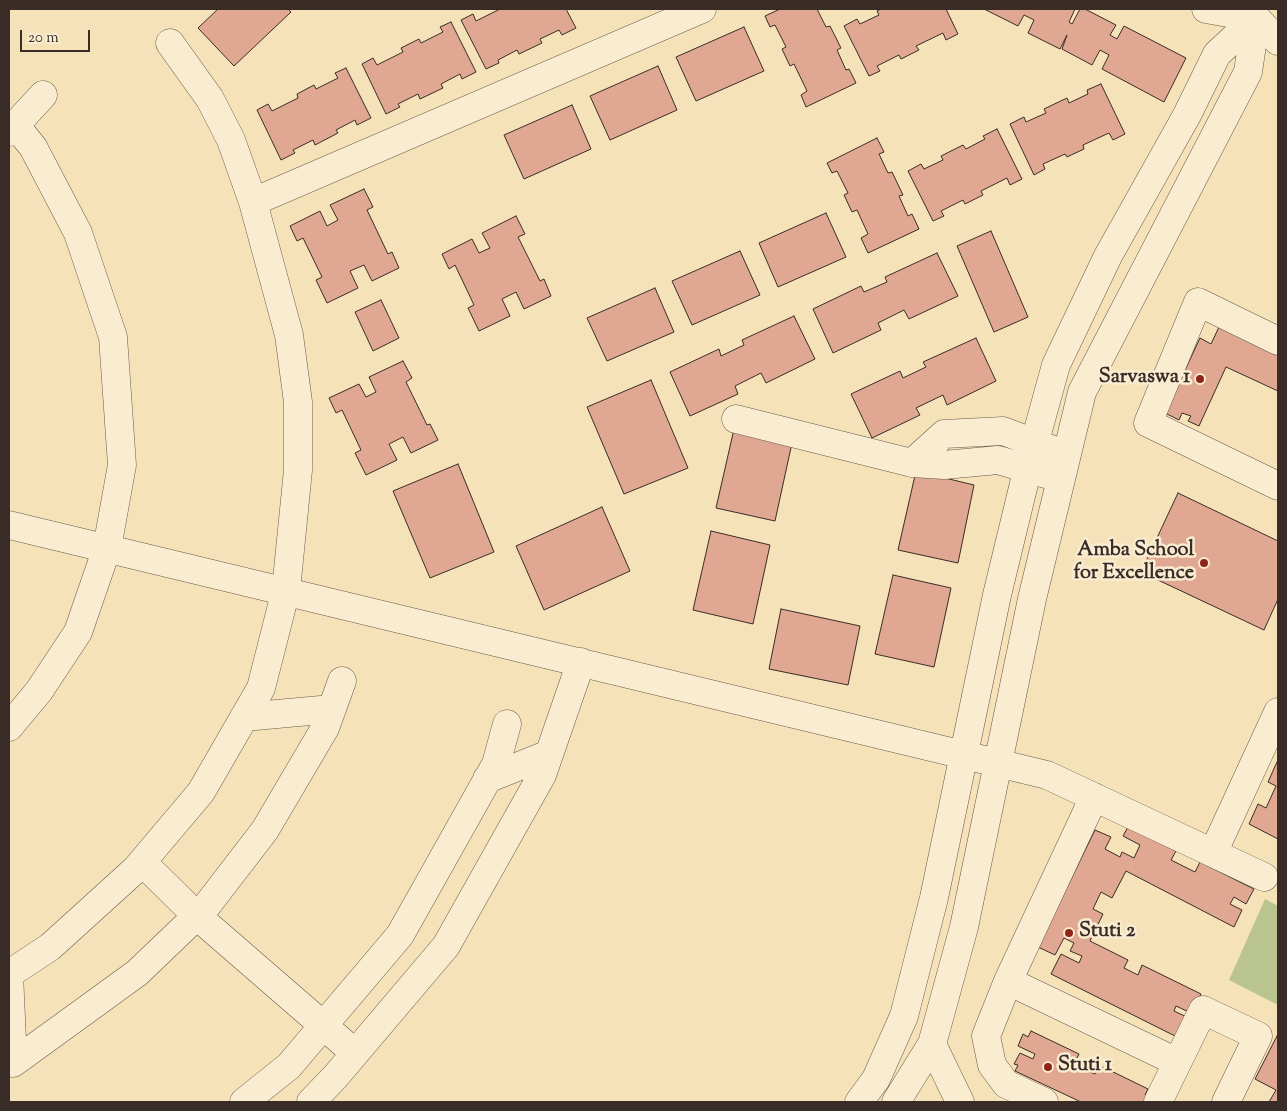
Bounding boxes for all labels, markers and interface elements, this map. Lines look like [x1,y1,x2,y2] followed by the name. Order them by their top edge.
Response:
[22,20,92,52] scale bar
[28,28,59,49] text: 20 m
[1099,367,1190,391] place label: Sarvaswa 1
[1194,373,1206,385] marker: Sarvaswa 1
[1073,540,1194,587] place label: Amba School for Excellence
[1198,557,1210,569] marker: Amba School for Excellence
[1079,921,1135,945] place label: Stuti 2
[1063,927,1075,939] marker: Stuti 2
[1058,1055,1112,1079] place label: Stuti 1
[1042,1061,1054,1073] marker: Stuti 1

